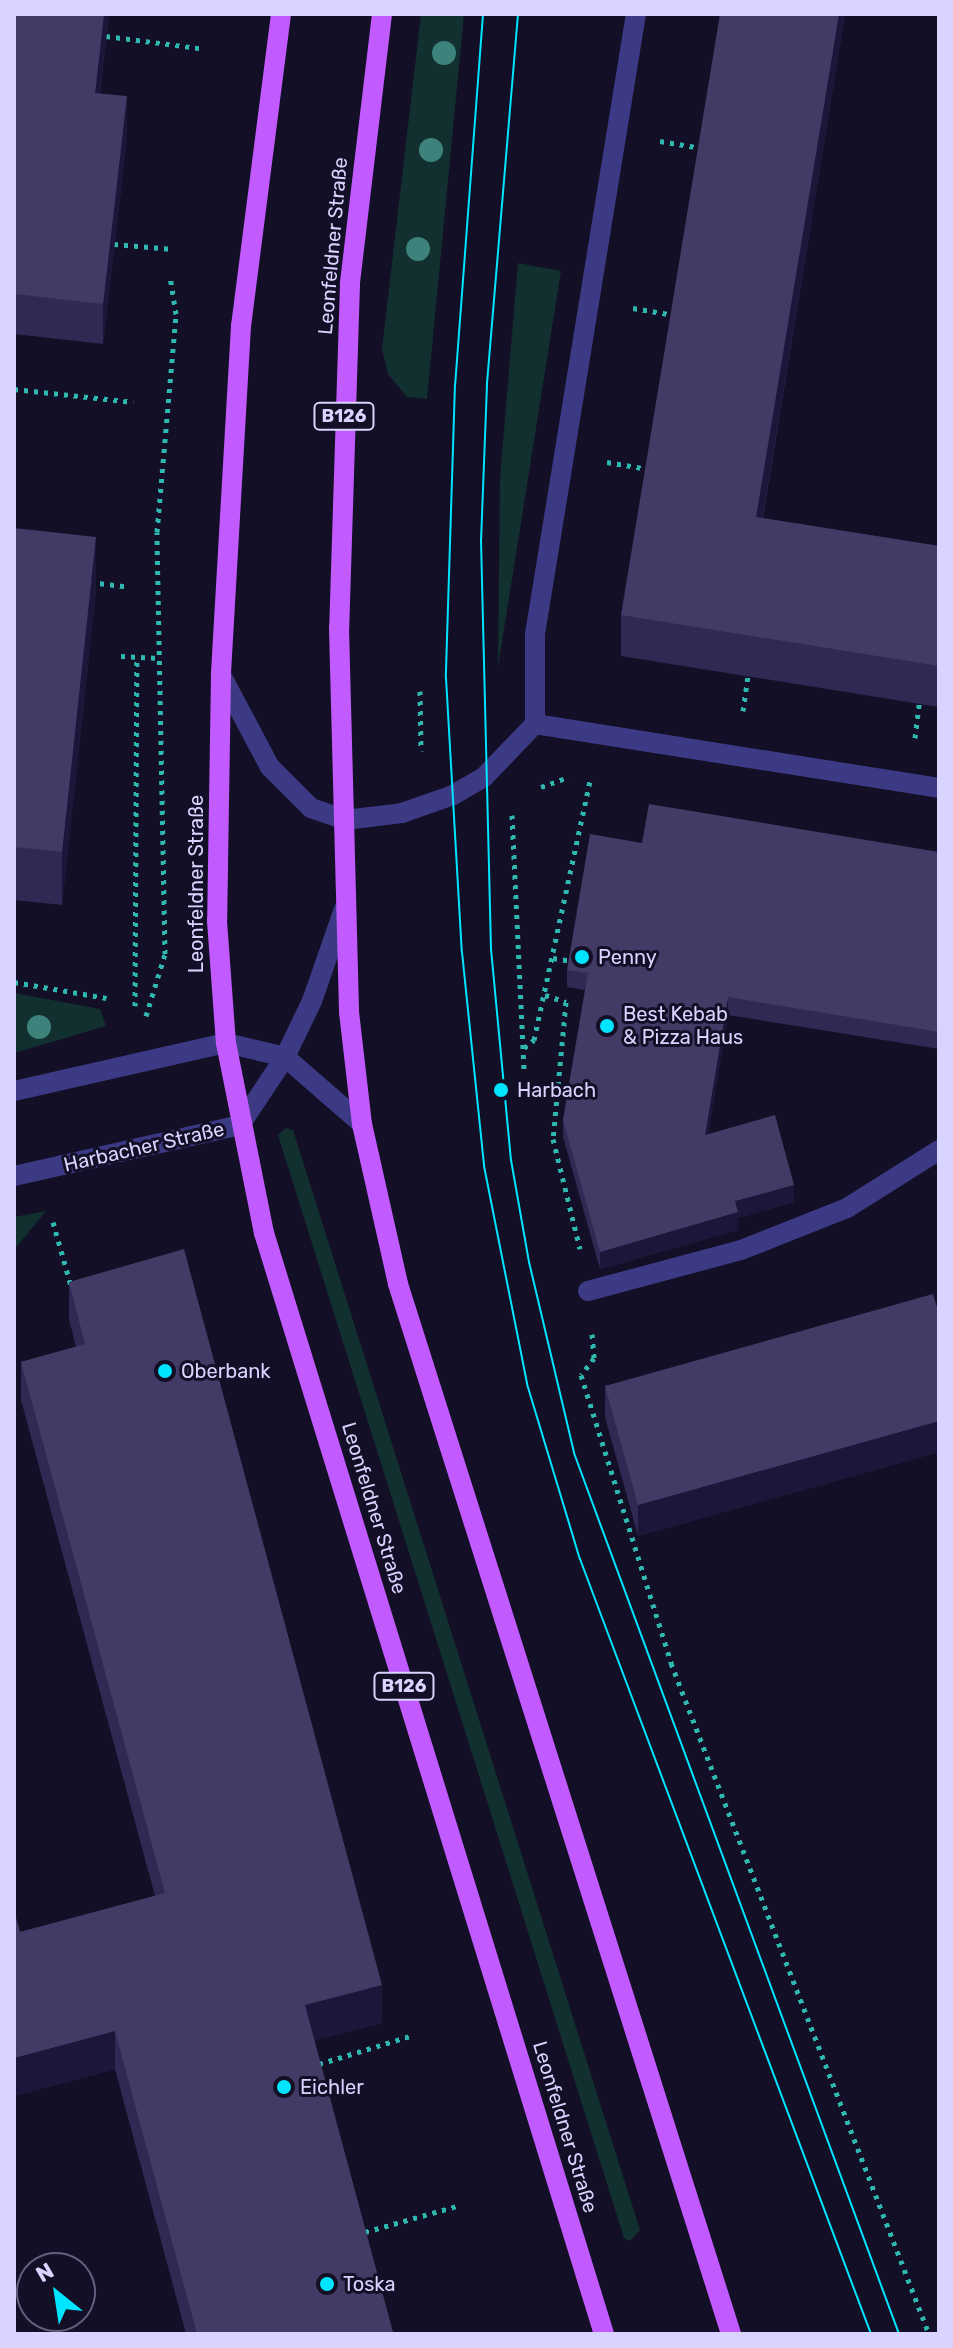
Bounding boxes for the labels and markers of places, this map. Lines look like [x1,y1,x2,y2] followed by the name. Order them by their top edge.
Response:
[598,945,657,969] place label: Penny
[573,948,591,966] marker: Penny
[623,1002,743,1049] place label: Best Kebab & Pizza Haus
[598,1017,616,1035] marker: Best Kebab & Pizza Haus
[517,1078,596,1102] place label: Harbach
[492,1081,510,1099] marker: Harbach
[181,1359,271,1383] place label: Oberbank
[156,1362,174,1380] marker: Oberbank
[300,2075,364,2099] place label: Eichler
[275,2078,293,2096] marker: Eichler
[343,2272,395,2296] place label: Toska
[318,2275,336,2293] marker: Toska

